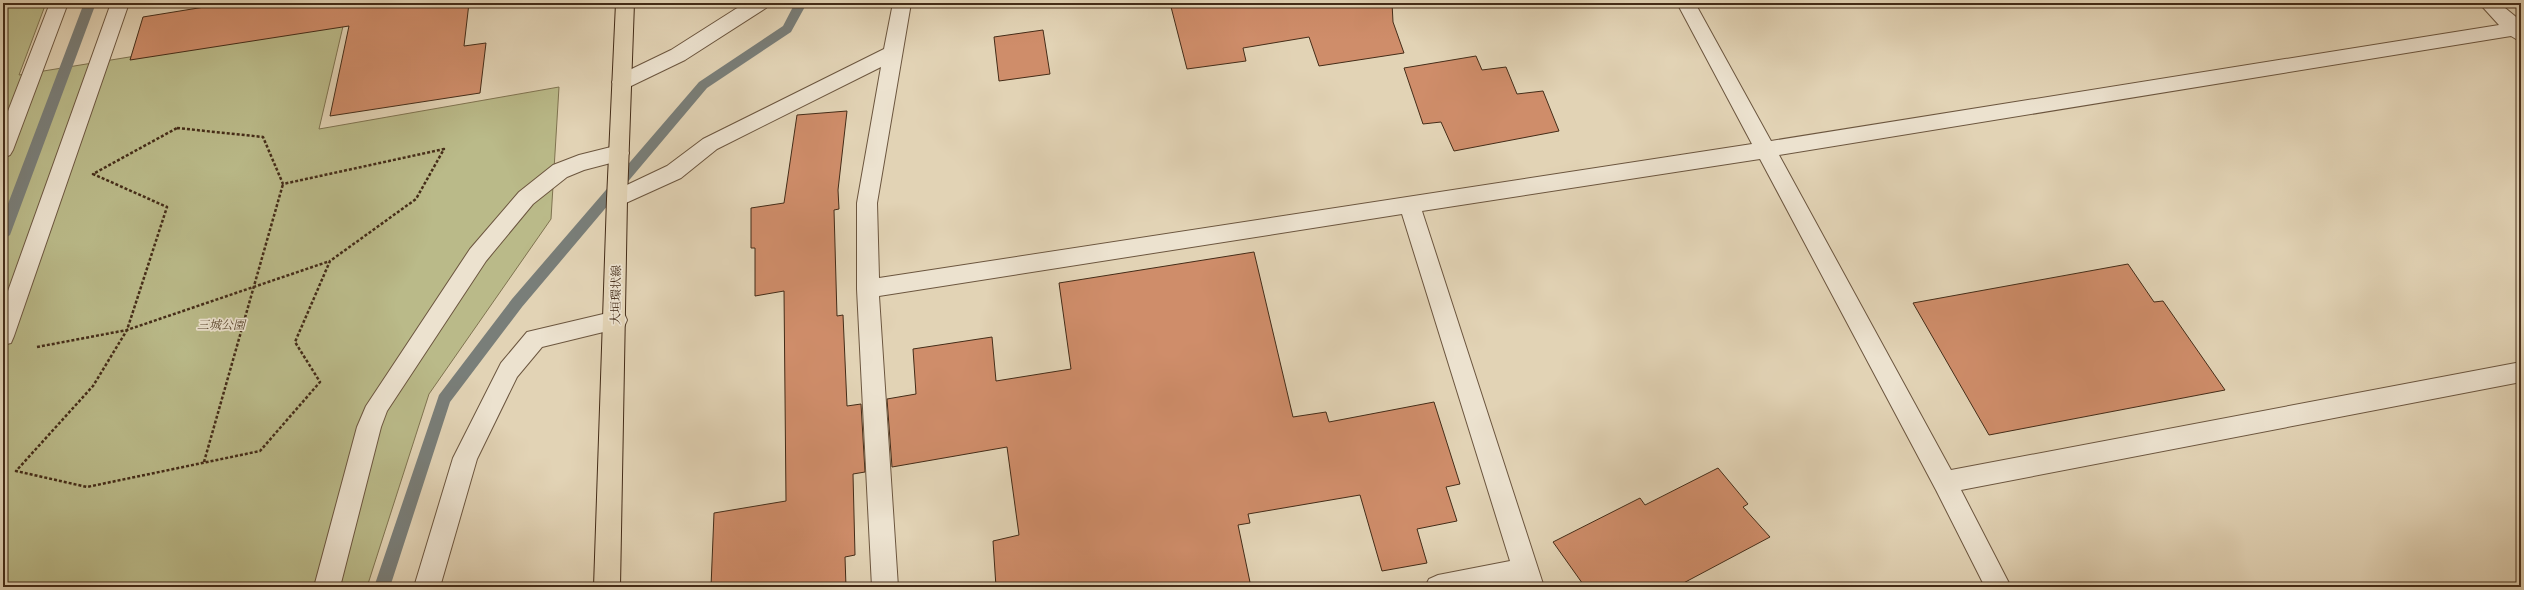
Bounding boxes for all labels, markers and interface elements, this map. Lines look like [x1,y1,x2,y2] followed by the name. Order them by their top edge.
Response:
[606,265,625,325] street label: 大垣環状線
[197,316,247,333] park label: 三城公園

